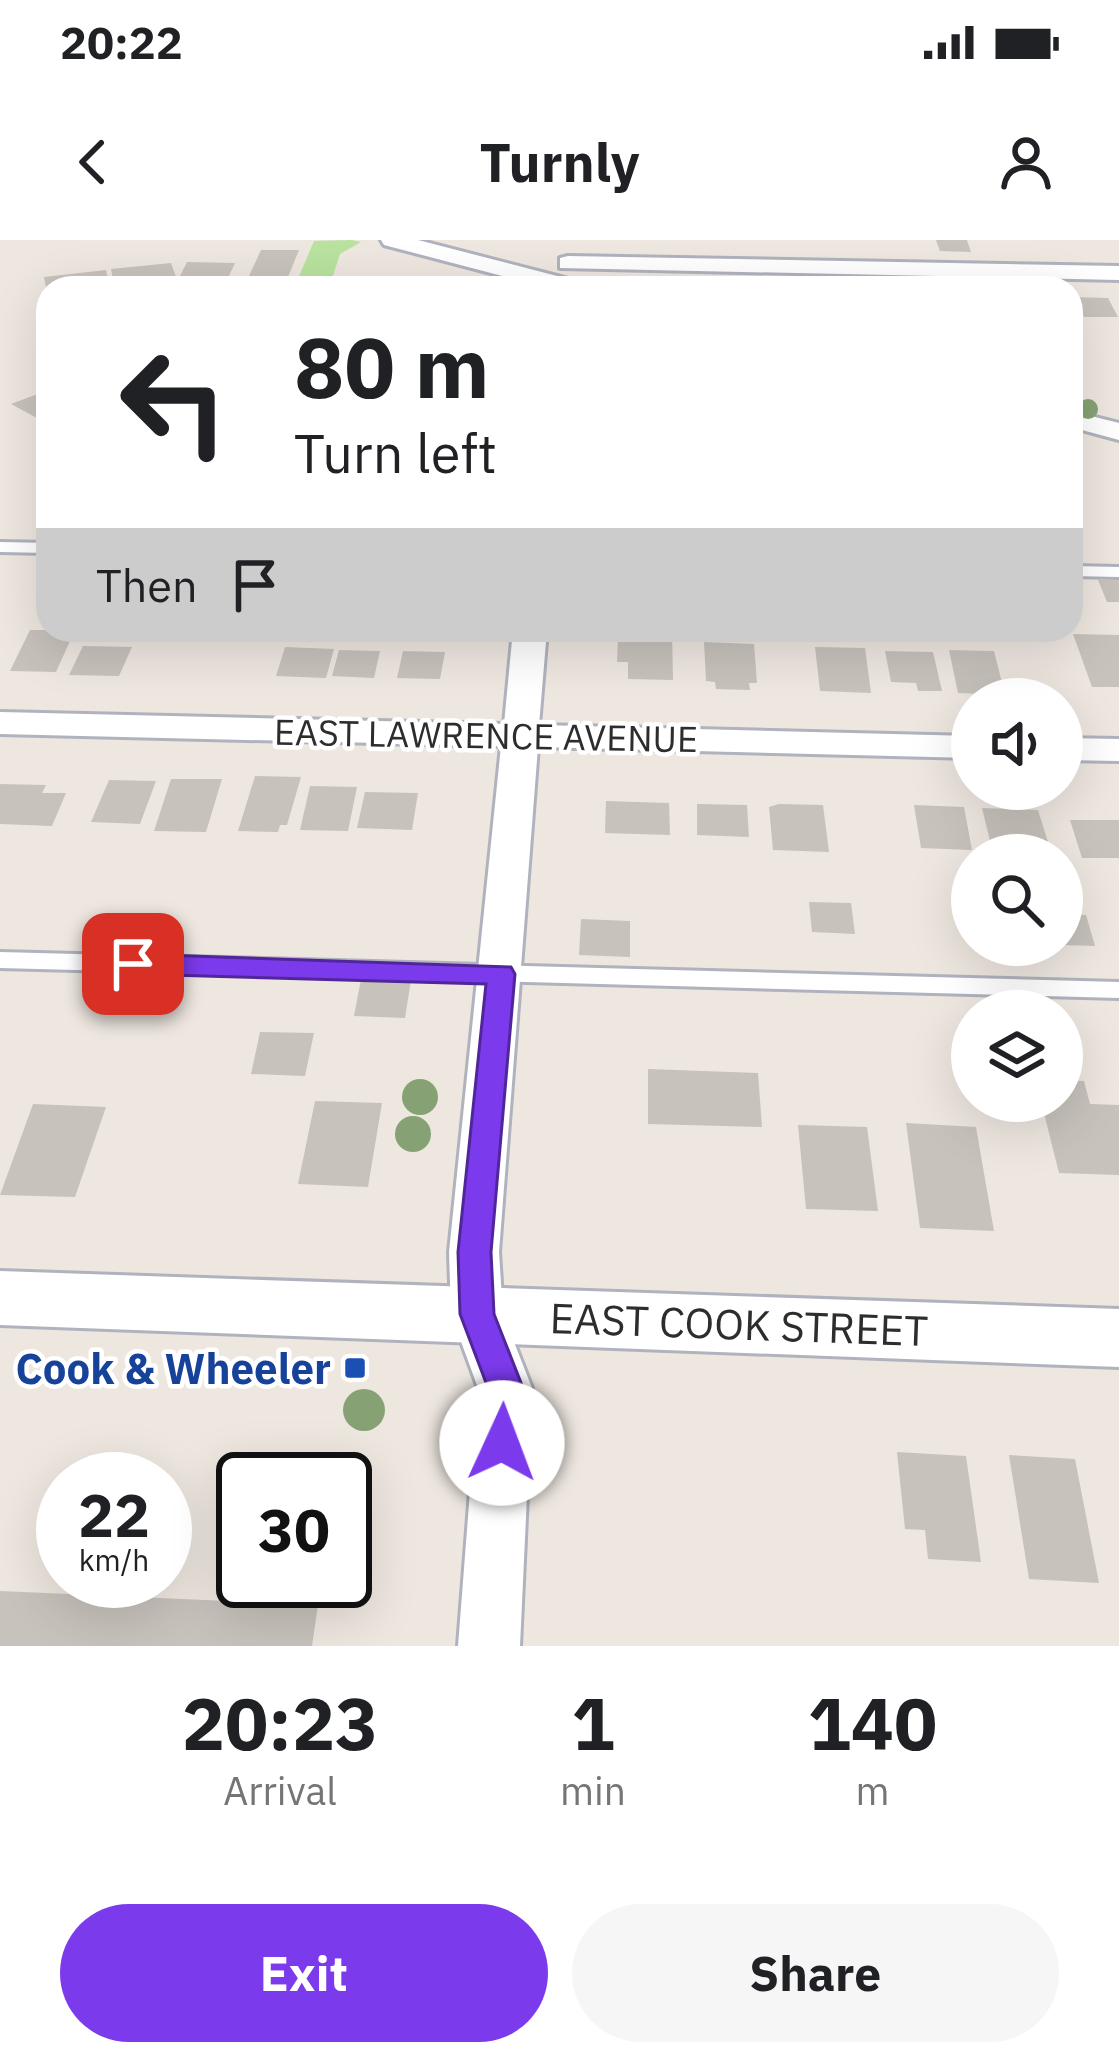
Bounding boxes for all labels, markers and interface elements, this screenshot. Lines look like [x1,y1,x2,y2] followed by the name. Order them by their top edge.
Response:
[60,13,183,71] text: 20:22
[479,127,640,197] text: Turnly
[60,129,126,195] icon: back
[993,129,1059,195] icon: person
[294,312,490,421] text: 80 m
[96,324,252,480] icon: left
[294,418,497,488] text: Turn left
[222,552,288,618] icon: arrive
[96,556,198,614] text: Then
[951,678,1083,1122] map controls
[951,678,1083,810] button: sound
[274,708,698,762] street label: EAST LAWRENCE AVENUE
[951,834,1083,966] button: search
[82,913,184,1015] pin
[100,931,166,997] icon: arrive
[951,990,1083,1122] button: layers
[549,1290,929,1358] street label: EAST COOK STREET
[16,1341,331,1396] place label: Cook & Wheeler
[342,1355,368,1381] marker: Cook & Wheeler
[439,1380,565,1506] position arrow
[216,1452,372,1608] speed limit sign: 30
[78,1475,150,1554] text: 22
[79,1540,149,1579] text: km/h
[182,1676,378,1770] text: 20:23
[571,1676,615,1770] text: 1
[808,1676,937,1770] text: 140
[223,1765,337,1816] text: Arrival
[560,1765,626,1816] text: min
[855,1765,890,1816] text: m
[60,1904,548,2042] button: Exit
[572,1904,1059,2042] button: Share

